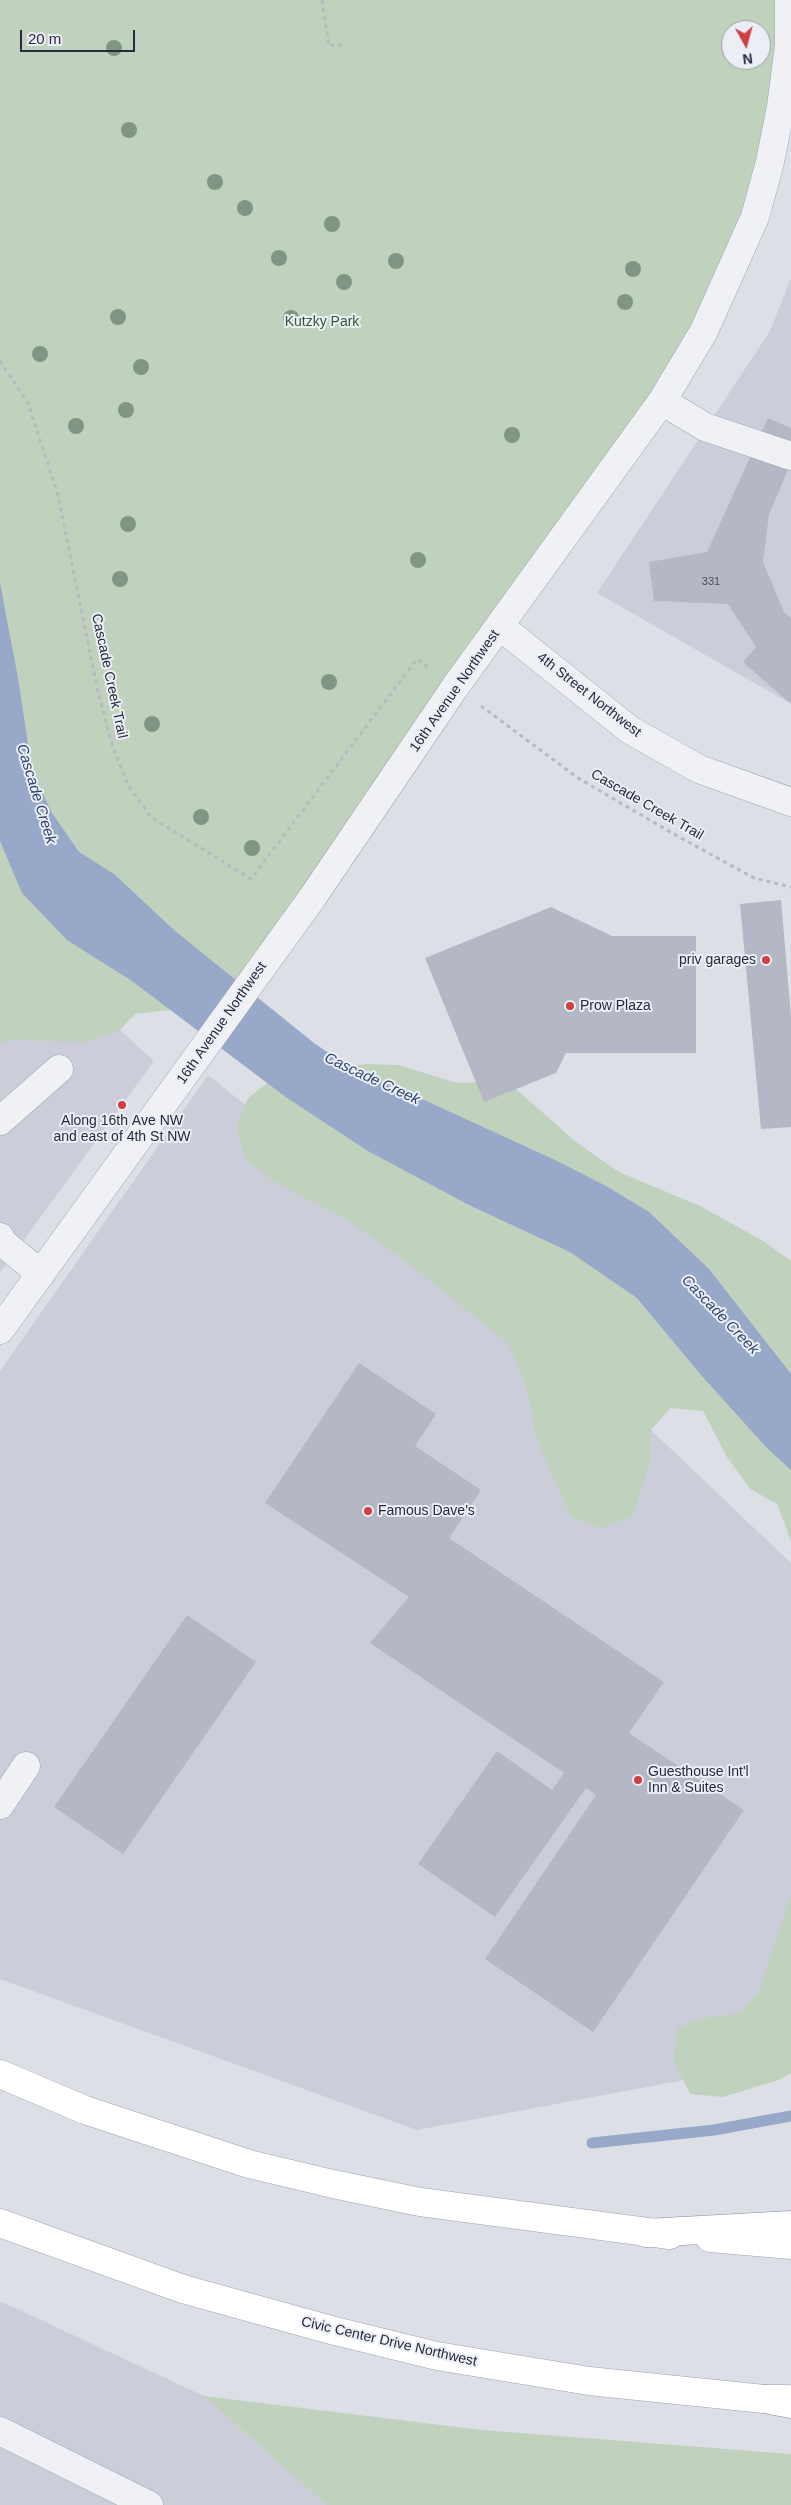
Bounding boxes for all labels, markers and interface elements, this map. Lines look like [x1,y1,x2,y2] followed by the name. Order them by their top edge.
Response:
[22,20,138,52] scale bar
[721,20,771,70] north arrow
[28,30,61,47] text: 20 m
[742,50,754,67] text: N
[285,314,359,330] park label: Kutzky Park
[702,575,720,589] house number: 331
[88,612,130,740] street label: Cascade Creek Trail
[406,627,504,755] street label: 16th Avenue Northwest
[534,649,644,741] street label: 4th Street Northwest
[12,742,60,846] water label: Cascade Creek
[588,766,706,844] street label: Cascade Creek Trail
[679,952,756,968] place label: priv garages
[760,954,772,966] marker: priv garages
[173,959,271,1087] street label: 16th Avenue Northwest
[580,998,651,1014] place label: Prow Plaza
[564,1000,576,1012] marker: Prow Plaza
[321,1049,423,1109] water label: Cascade Creek
[116,1099,128,1111] marker: Along 16th Ave NW and east of 4th St NW
[54,1113,190,1146] place label: Along 16th Ave NW and east of 4th St NW
[678,1272,762,1358] water label: Cascade Creek
[378,1503,475,1519] place label: Famous Dave's
[362,1505,374,1517] marker: Famous Dave's
[648,1764,749,1796] place label: Guesthouse Int'l Inn & Suites
[632,1774,644,1786] marker: Guesthouse Int'l Inn & Suites
[300,2314,478,2370] street label: Civic Center Drive Northwest

